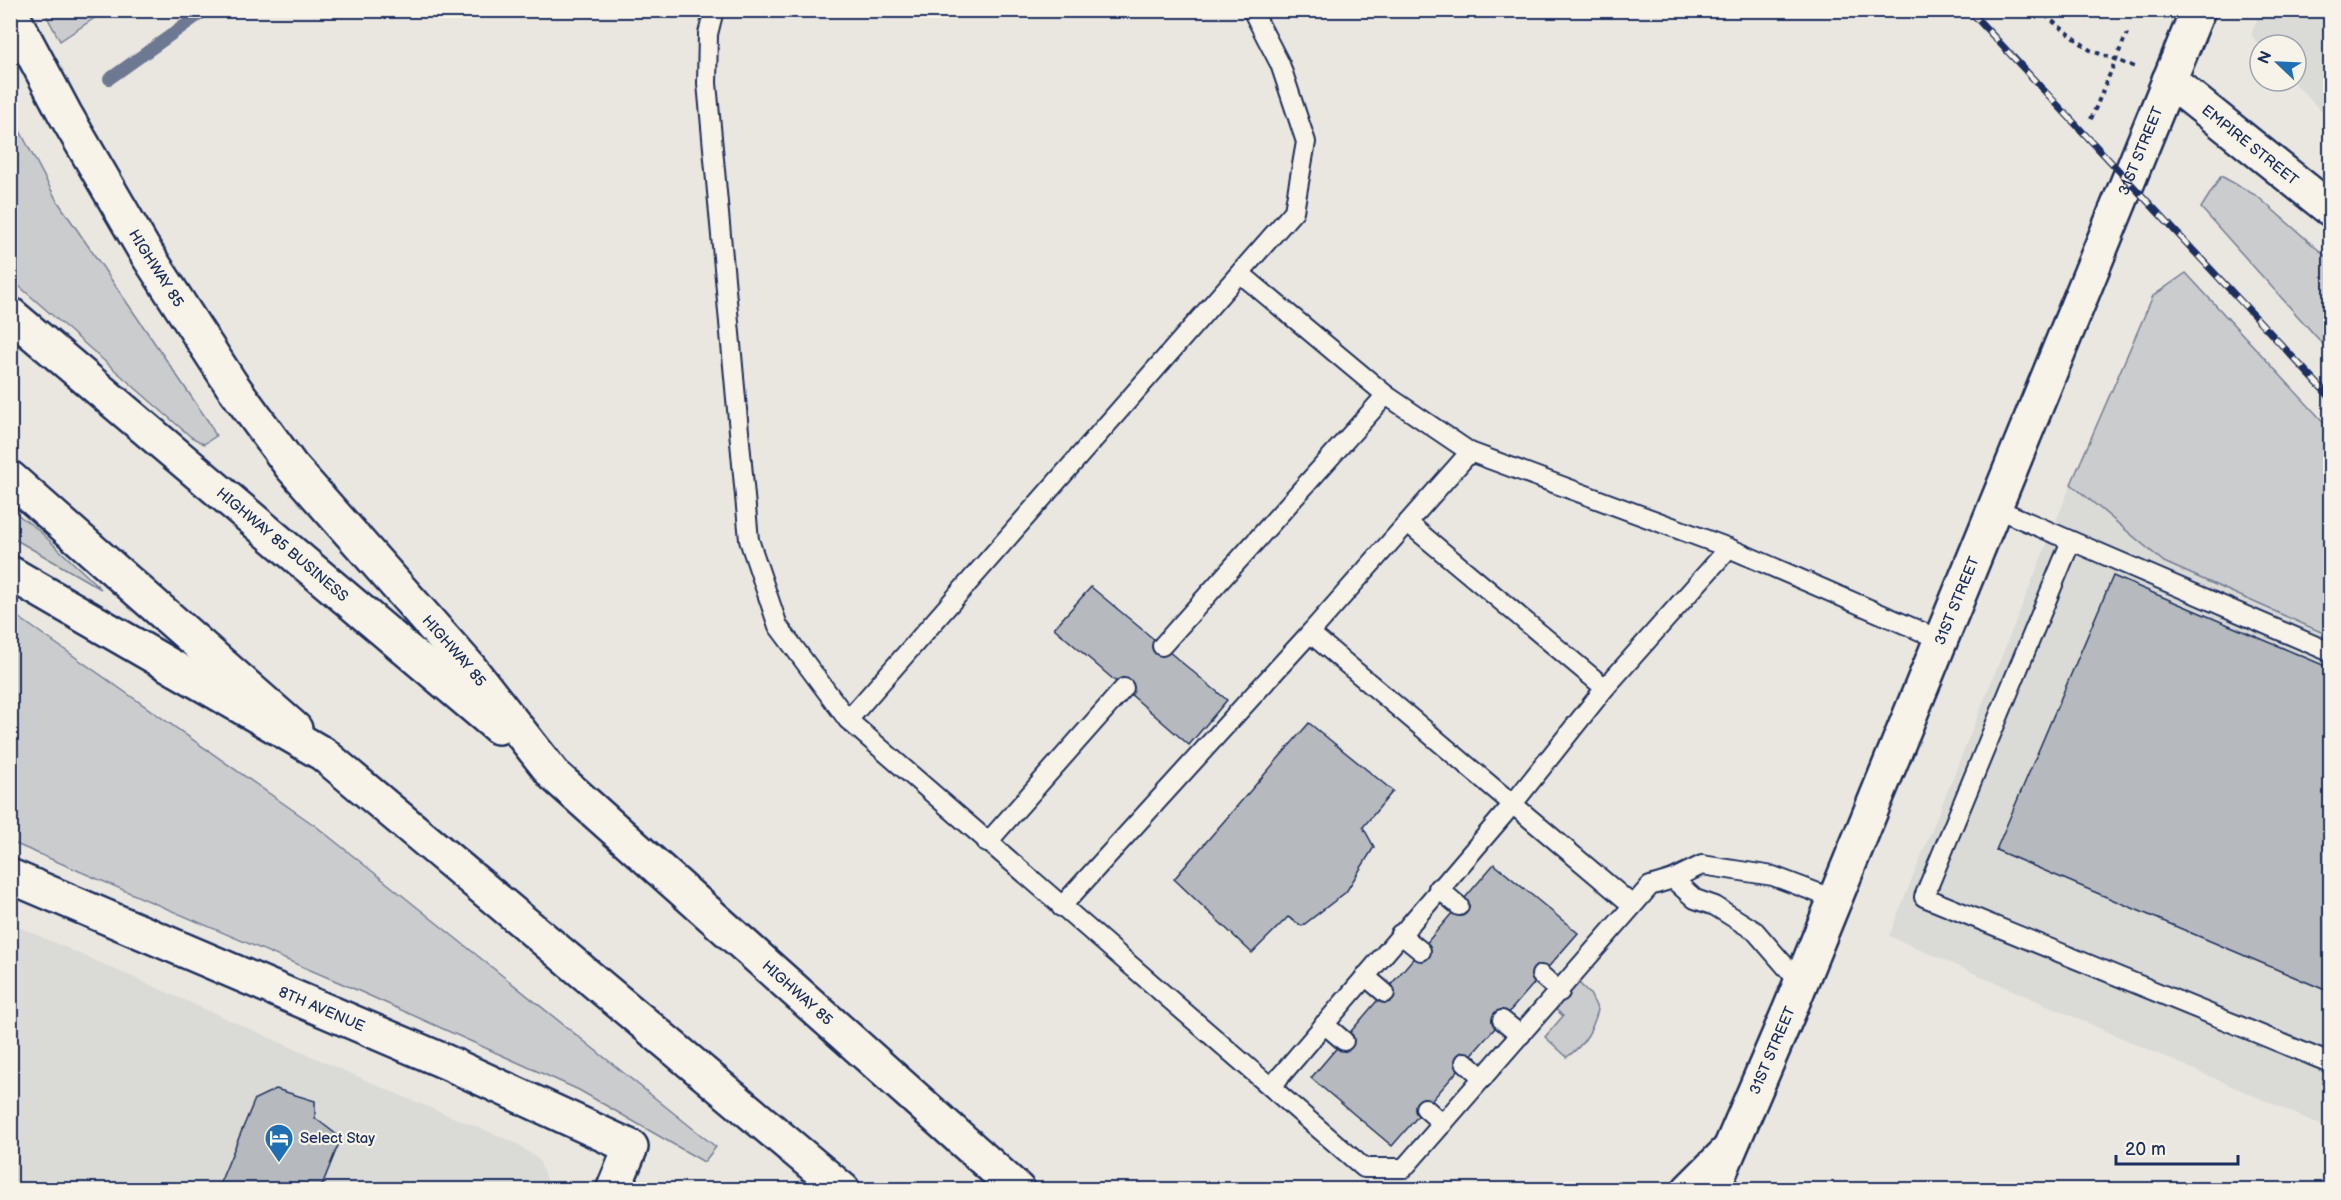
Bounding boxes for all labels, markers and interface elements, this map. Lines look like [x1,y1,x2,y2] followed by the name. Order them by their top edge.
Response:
[2248,33,2308,93] north arrow
[2254,48,2277,67] text: N
[2198,101,2302,190] street label: EMPIRE STREET
[2114,104,2168,198] street label: 31ST STREET
[124,226,188,311] street label: HIGHWAY 85
[212,484,352,606] street label: HIGHWAY 85 BUSINESS
[1931,554,1984,648] street label: 31ST STREET
[418,612,490,691] street label: HIGHWAY 85
[758,957,836,1030] street label: HIGHWAY 85
[276,983,368,1036] street label: 8TH AVENUE
[1745,1004,1800,1097] street label: 31ST STREET
[263,1122,295,1164] hotel icon: Select Stay
[2116,1128,2238,1166] scale bar
[300,1129,375,1148] place label: Select Stay
[2125,1139,2166,1160] text: 20 m

